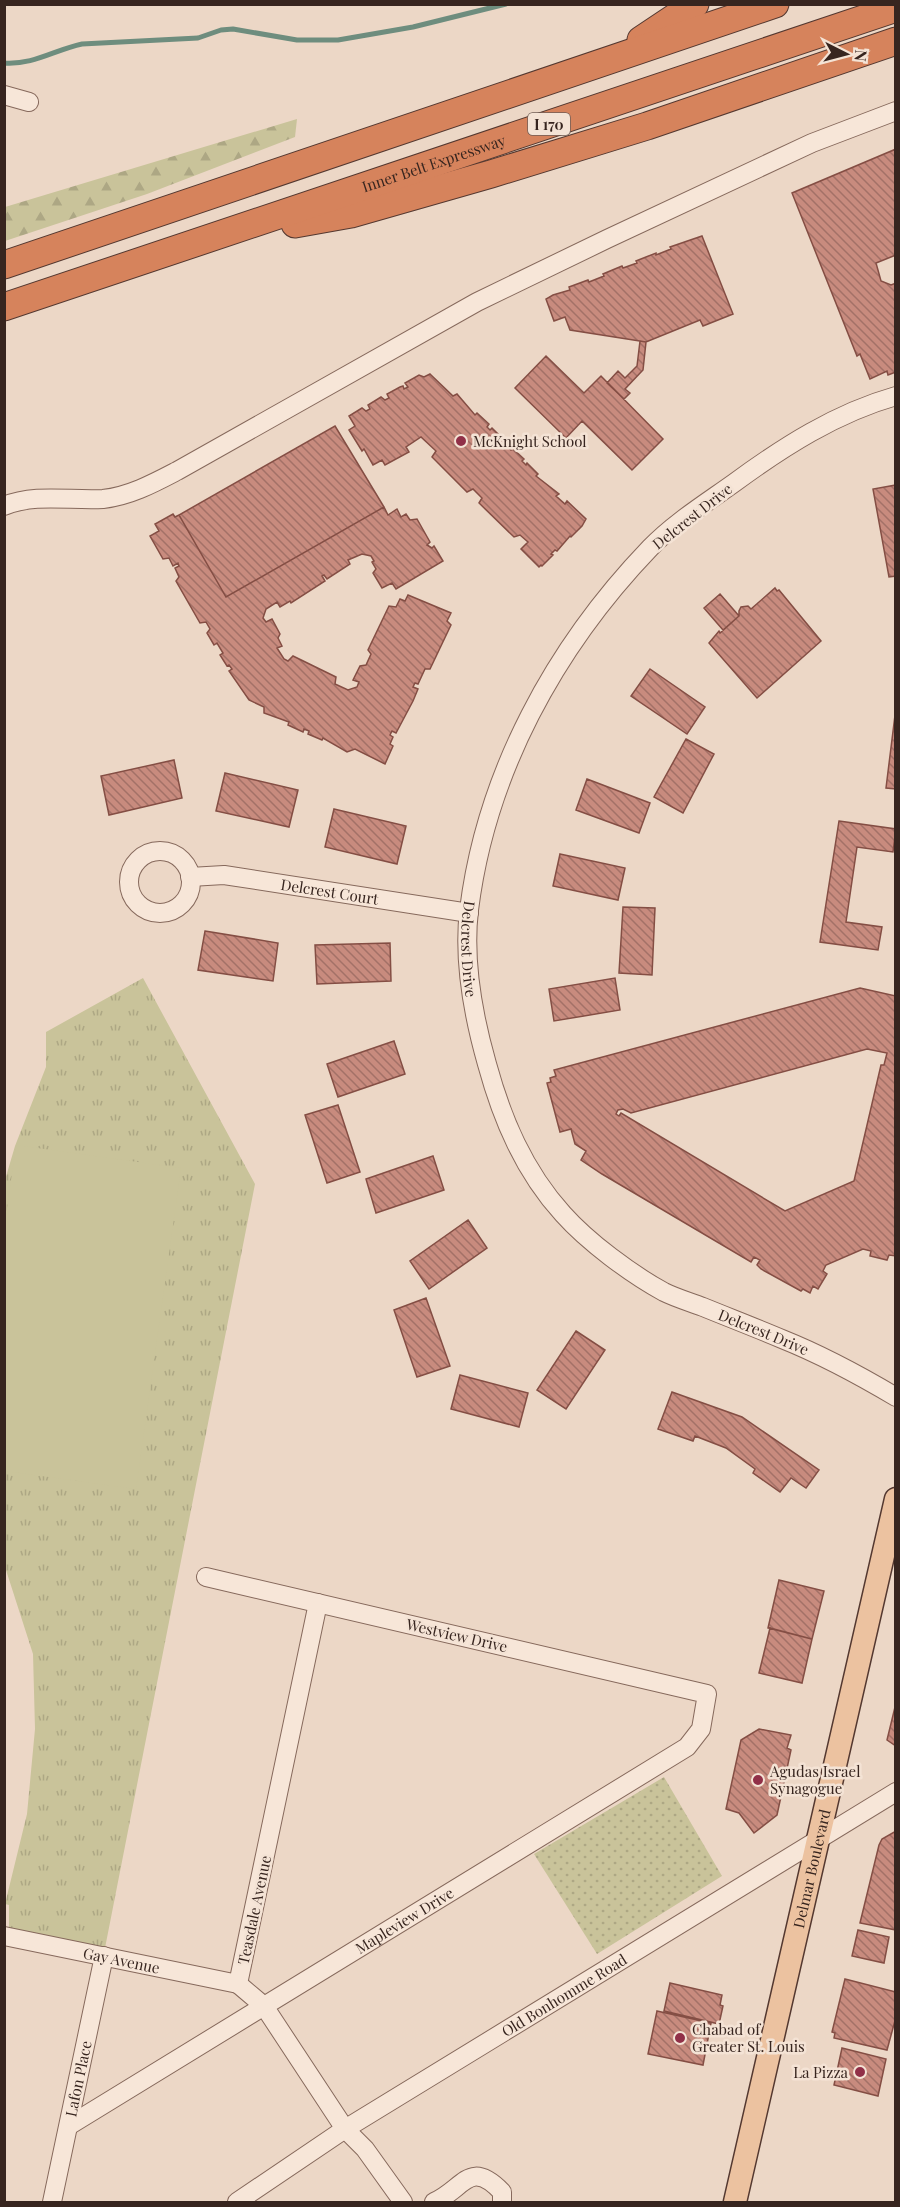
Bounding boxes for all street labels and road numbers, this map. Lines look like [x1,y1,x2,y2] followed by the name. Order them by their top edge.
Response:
[528,113,570,135] road number: I 170
[359,130,508,196] street label: Inner Belt Expressway
[648,479,736,553] street label: Delcrest Drive
[279,874,381,909] street label: Delcrest Court
[457,900,482,998] street label: Delcrest Drive
[716,1304,812,1359] street label: Delcrest Drive
[404,1613,509,1656] street label: Westview Drive
[788,1807,835,1930] street label: Delmar Boulevard
[233,1854,275,1966] street label: Teasdale Avenue
[351,1882,457,1958] street label: Mapleview Drive
[81,1942,162,1978] street label: Gay Avenue
[498,1949,631,2041] street label: Old Bonhomme Road
[60,2039,96,2119] street label: Lafon Place

